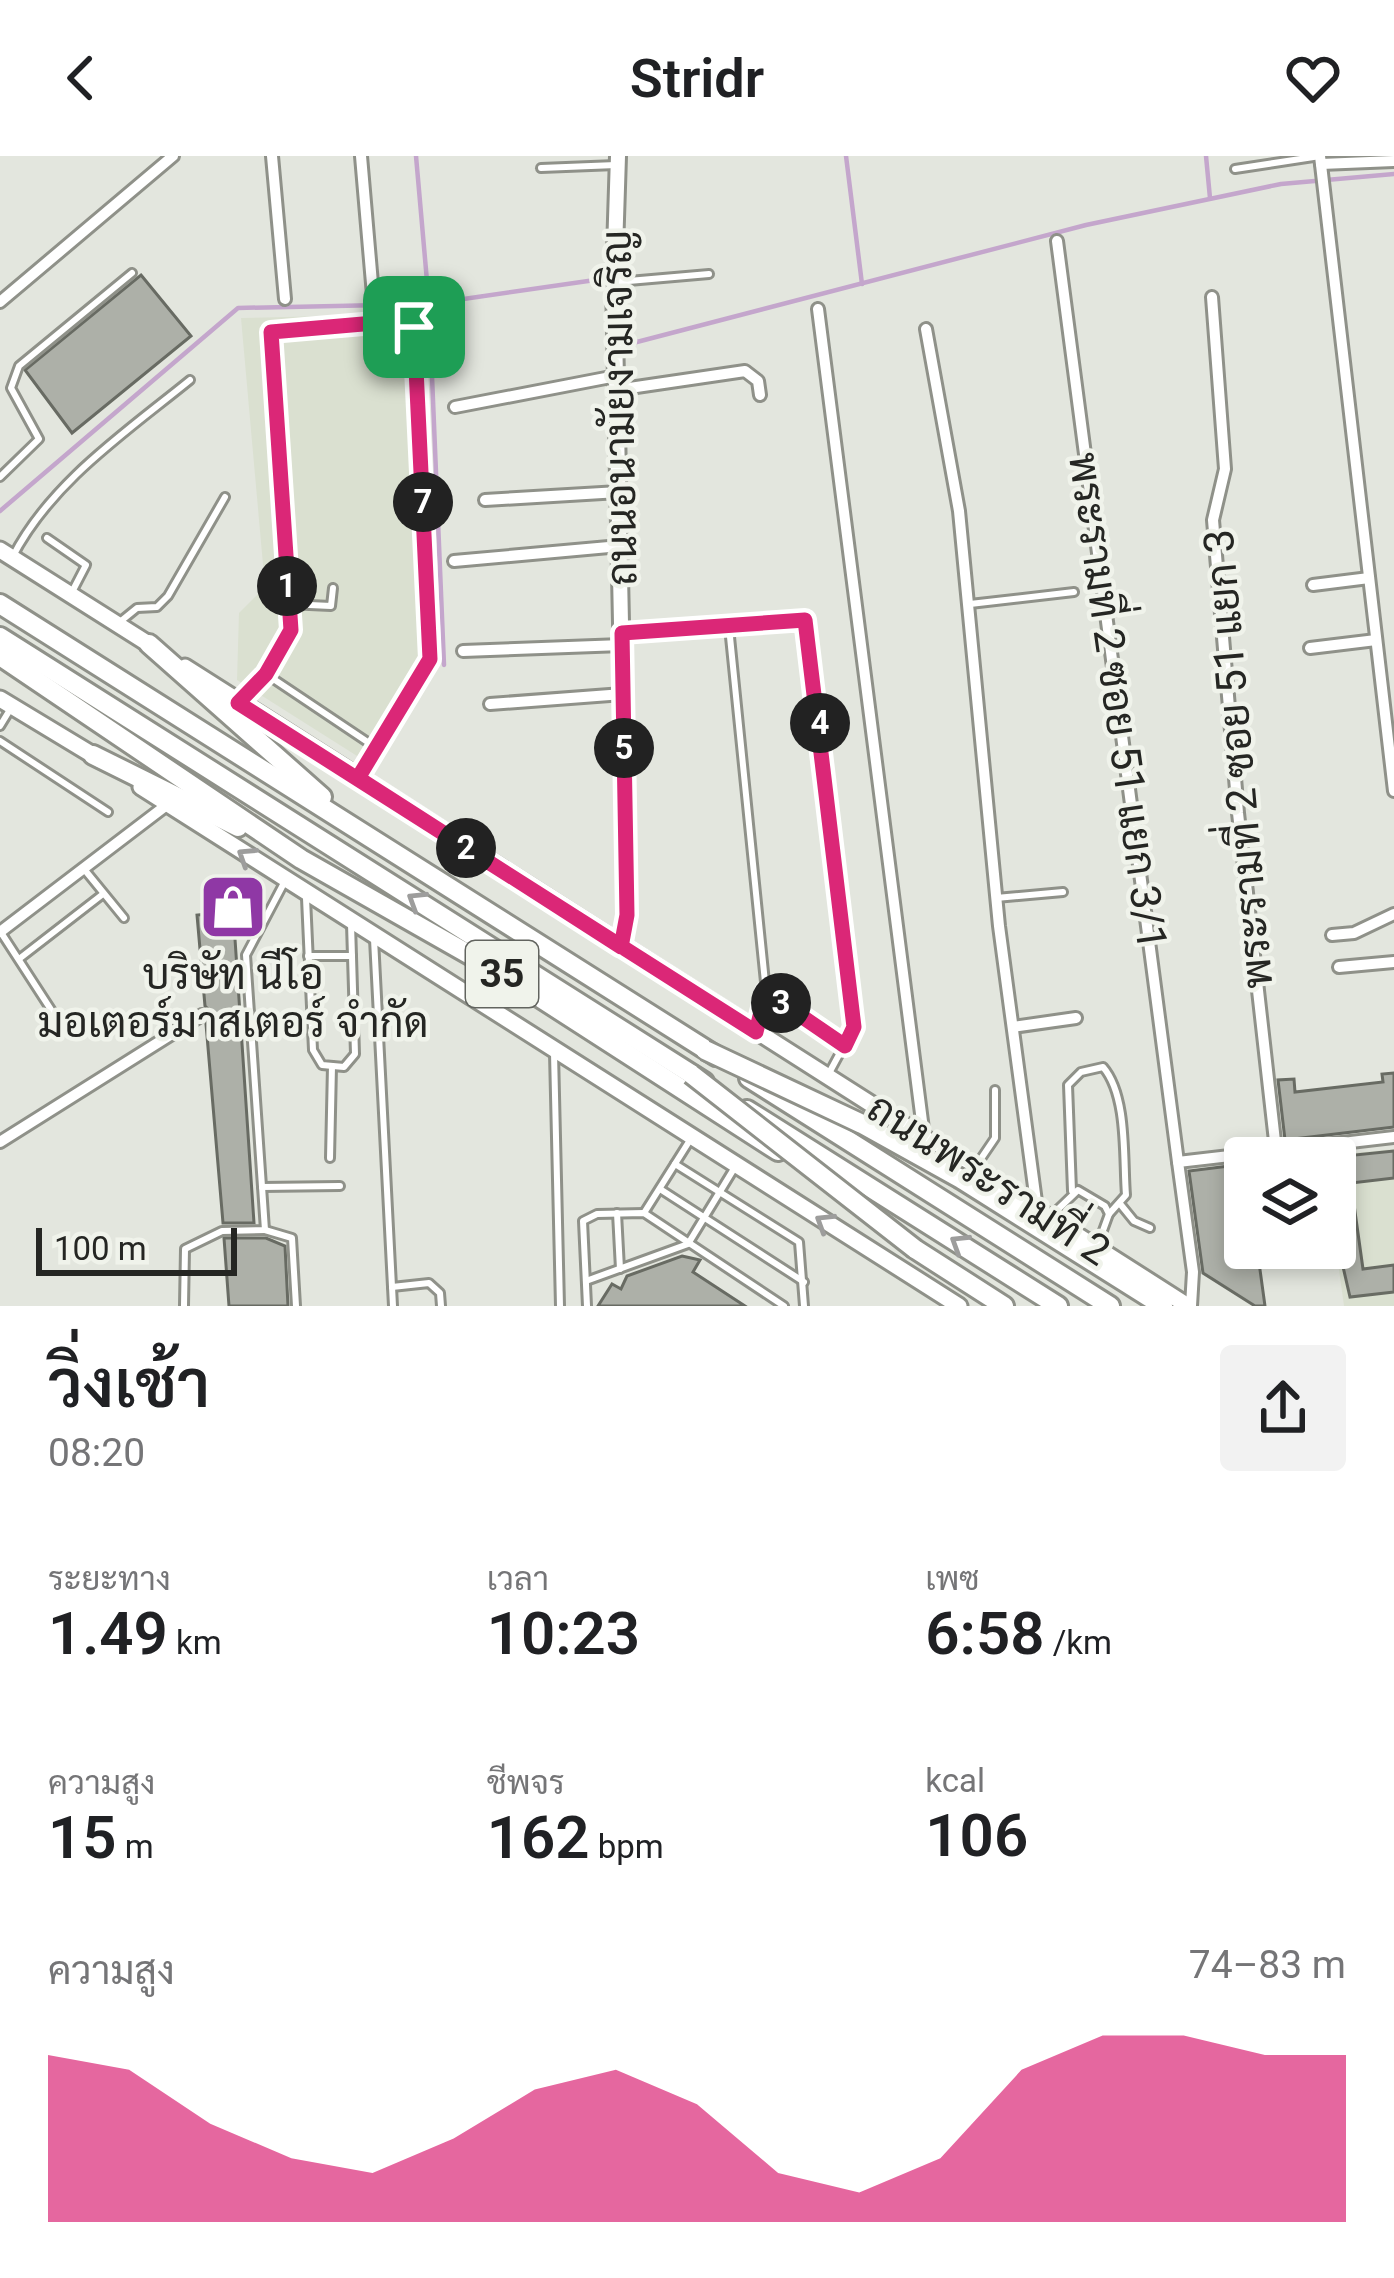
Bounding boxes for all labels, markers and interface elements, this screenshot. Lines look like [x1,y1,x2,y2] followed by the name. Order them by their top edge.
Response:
[48,45,114,111] icon: back
[1280,45,1346,111] icon: heart
[630,47,764,110] text: Stridr
[591,229,648,587] street label: ถนนอนามัยงามเจริญ
[363,276,465,378] pin
[381,294,447,360] icon: arrive
[1059,447,1190,953] street label: พระรามที่ 2 ซอย 51 แยก 3/1
[393,472,453,532] pin: 7
[414,482,432,521] text: 7
[1181,527,1282,992] street label: พระรามที่ 2 ซอย 51 แยก 3
[257,556,317,616] pin: 1
[278,566,296,605] text: 1
[790,693,850,753] pin: 4
[811,703,829,742] text: 4
[594,718,654,778] pin: 5
[615,728,633,767] text: 5
[436,818,496,878] pin: 2
[457,828,475,867] text: 2
[238,848,260,870] one-way arrow
[198,872,268,942] shop icon: บริษัท นีโอ มอเตอร์มาสเตอร์ จำกัด
[408,892,430,914] one-way arrow
[466,941,538,1007] road number: 35
[37,947,429,1047] place label: บริษัท นีโอ มอเตอร์มาสเตอร์ จำกัด
[751,973,811,1033] pin: 3
[772,983,790,1022] text: 3
[859,1072,1126,1276] street label: ถนนพระรามที่ 2
[1224,1137,1356,1269] map controls
[1224,1137,1356,1269] button: layers
[815,1214,837,1236] one-way arrow
[36,1222,237,1275] scale bar
[54,1229,147,1268] text: 100 m
[950,1235,972,1258] one-way arrow
[1220,1345,1346,1471] button: share
[48,1346,210,1423] text: วิ่งเช้า
[48,1430,145,1476] text: 08:20
[48,1559,171,1598] text: ระยะทาง
[487,1559,549,1598] text: เวลา
[925,1559,980,1598] text: เพซ
[48,1598,168,1669] text: 1.49
[487,1598,640,1669] text: 10:23
[925,1598,1045,1669] text: 6:58
[168,1623,222,1662] text: km
[1045,1623,1112,1662] text: /km
[925,1761,985,1800] text: kcal
[48,1763,155,1802] text: ความสูง
[487,1763,565,1802] text: ชีพจร
[925,1800,1028,1871] text: 106
[48,1802,117,1873] text: 15
[487,1802,590,1873] text: 162
[117,1827,154,1866] text: m
[590,1827,664,1866] text: bpm
[1189,1942,1346,1988] text: 74–83 m
[48,1948,175,1994] text: ความสูง

